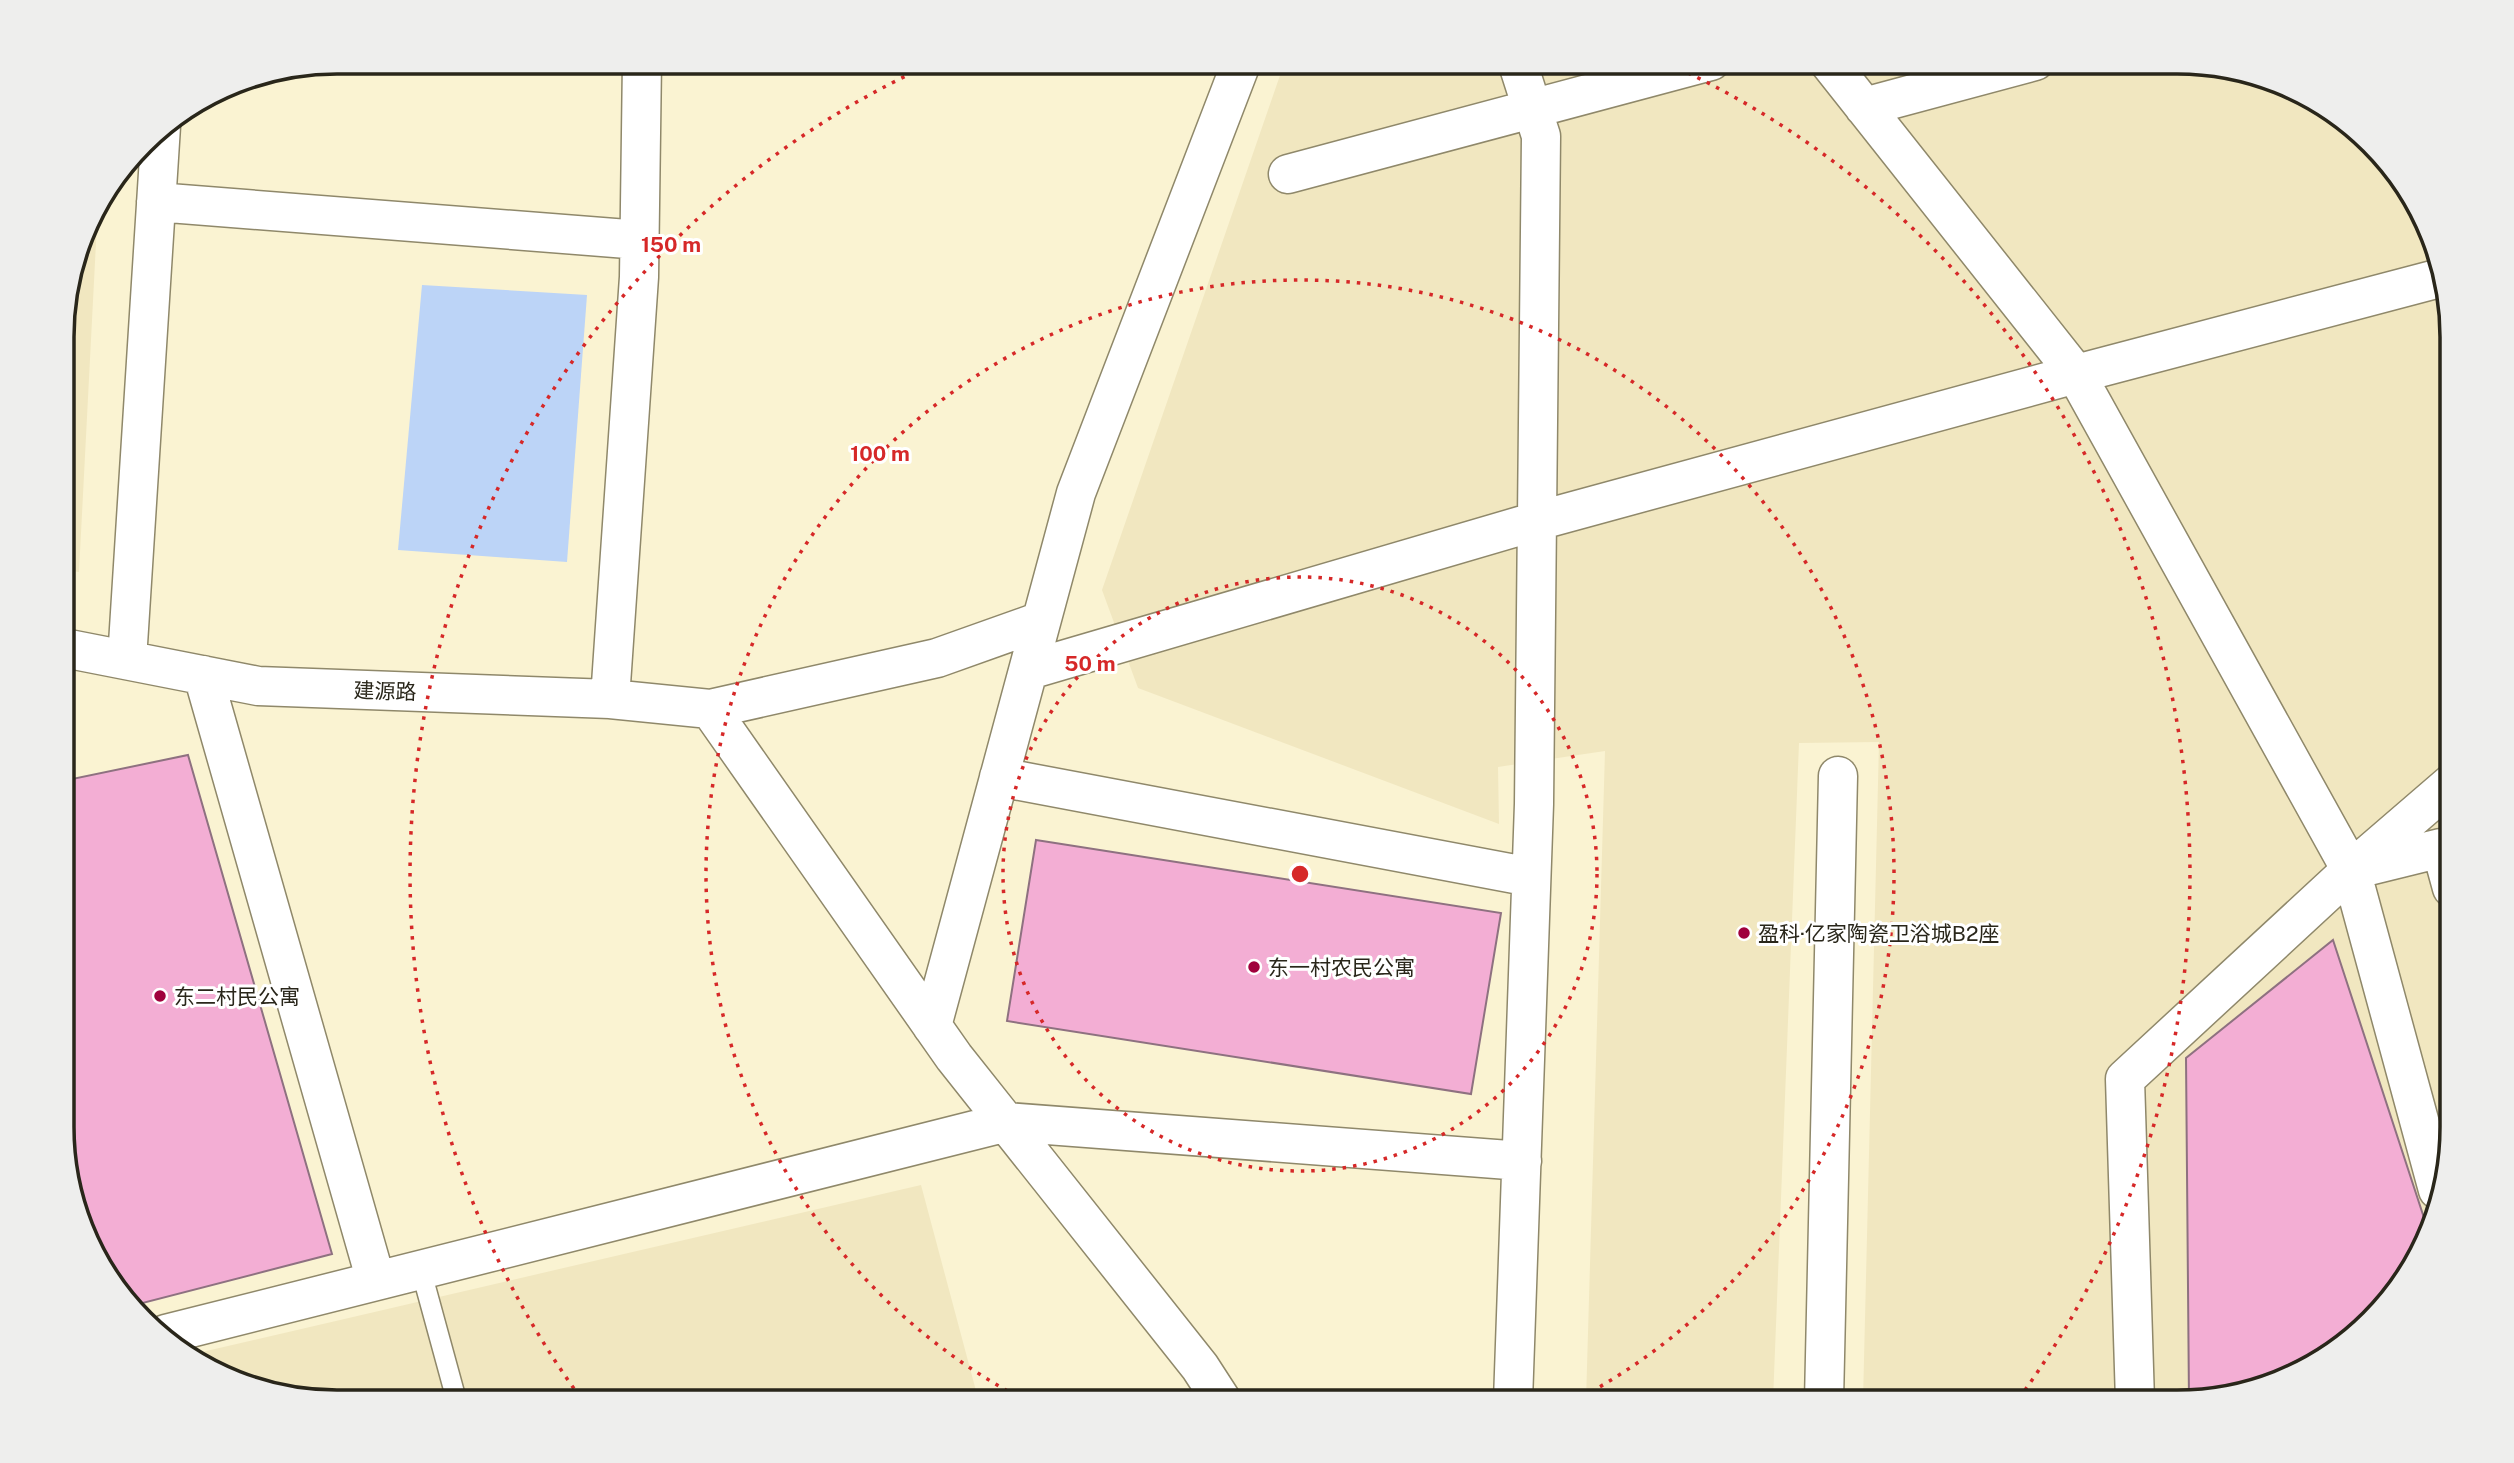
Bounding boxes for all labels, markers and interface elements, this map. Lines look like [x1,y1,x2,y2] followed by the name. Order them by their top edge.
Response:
[641,232,701,257] text: 150 m
[850,441,910,466] text: 100 m
[1064,651,1116,676] text: 50 m
[353,677,417,705] street label: 建源路
[1288,862,1312,886] centre of rings
[1758,921,1999,946] place label: 盈科·亿家陶瓷卫浴城B2座
[1736,925,1752,941] marker: 盈科·亿家陶瓷卫浴城B2座
[1268,955,1415,980] place label: 东一村农民公寓
[1246,959,1262,975] marker: 东一村农民公寓
[174,984,300,1009] place label: 东二村民公寓
[152,988,168,1004] marker: 东二村民公寓

